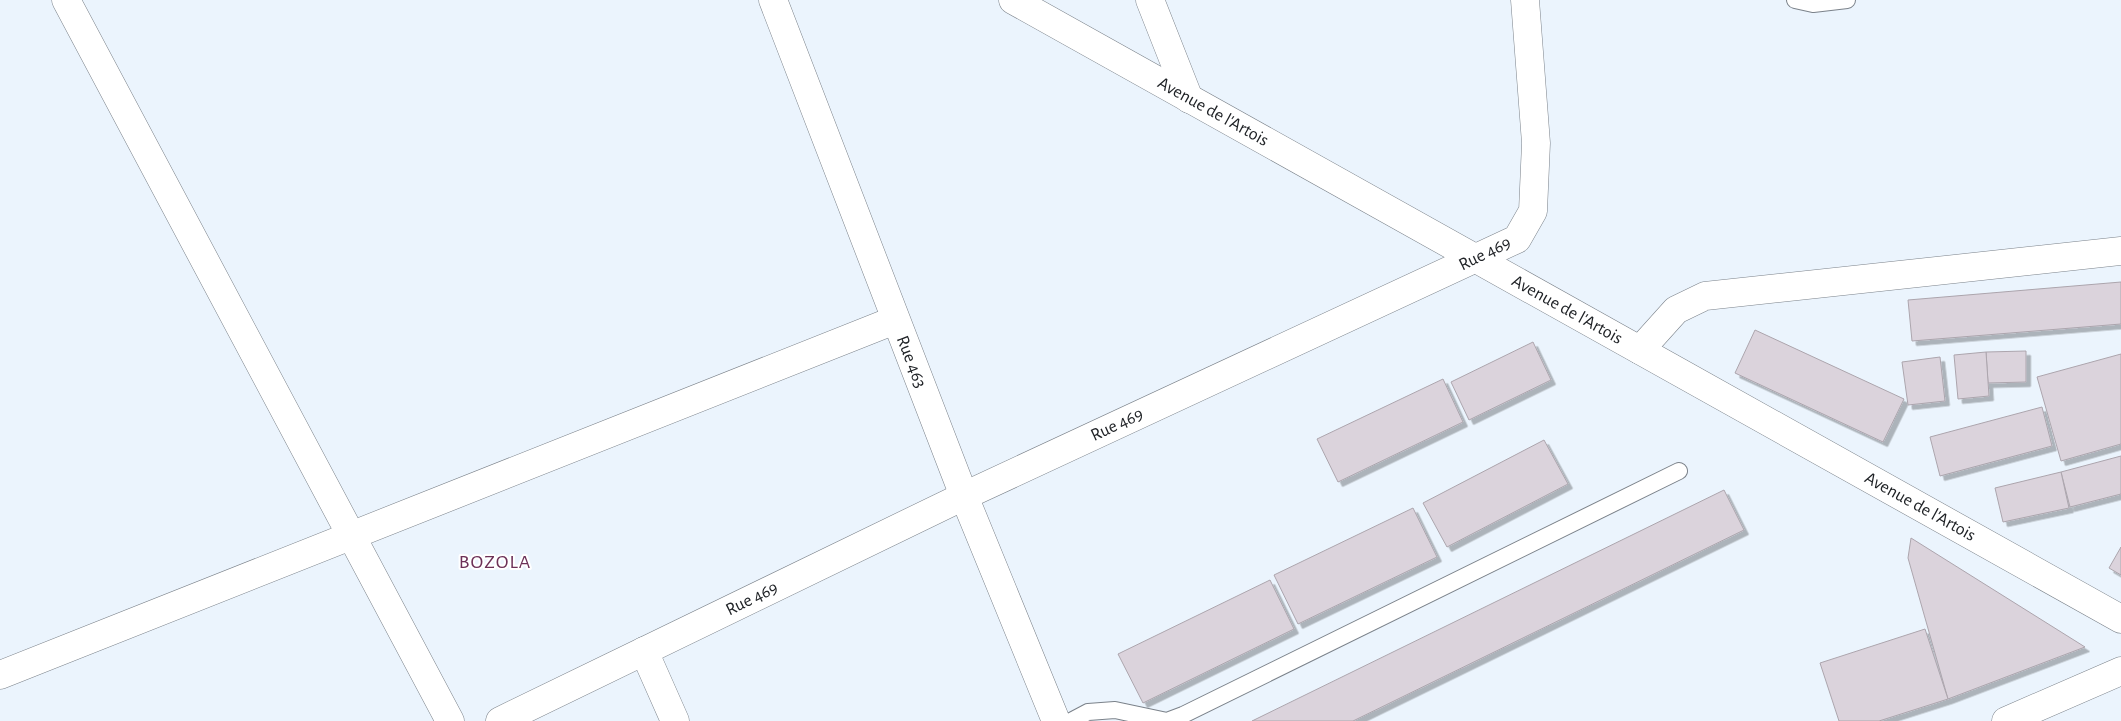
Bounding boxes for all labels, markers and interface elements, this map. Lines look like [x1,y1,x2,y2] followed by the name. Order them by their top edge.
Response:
[1155,74,1271,150] street label: Avenue de l'Artois
[1456,234,1514,274] street label: Rue 469
[1509,272,1625,348] street label: Avenue de l'Artois
[893,333,929,391] street label: Rue 463
[1088,405,1146,445] street label: Rue 469
[1862,469,1978,545] street label: Avenue de l'Artois
[459,552,531,572] district label: BOZOLA
[723,579,781,619] street label: Rue 469

